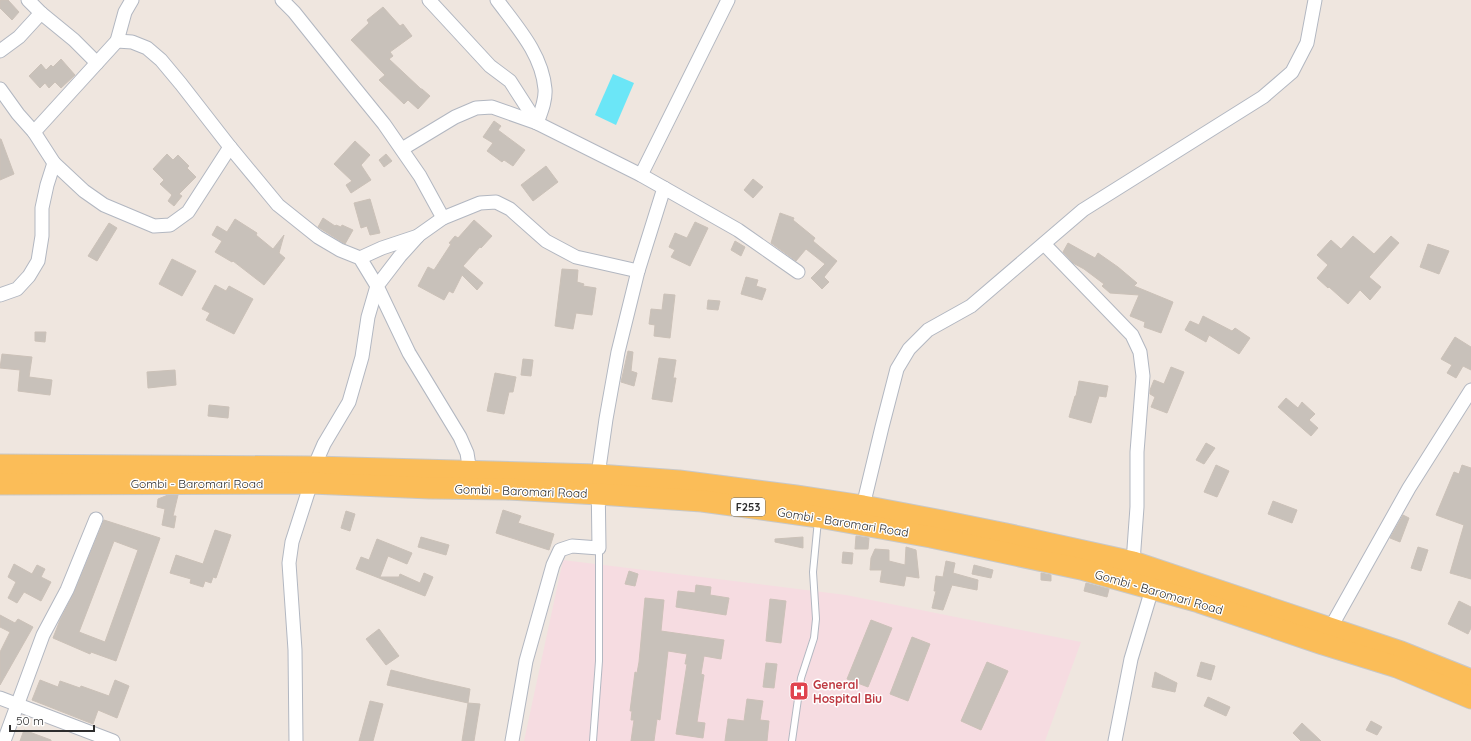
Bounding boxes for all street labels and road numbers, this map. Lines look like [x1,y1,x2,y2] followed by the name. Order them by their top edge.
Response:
[131,476,263,491] street label: Gombi - Baromari Road
[454,481,588,501] street label: Gombi - Baromari Road
[731,498,765,516] road number: F253
[776,504,910,540] street label: Gombi - Baromari Road
[1093,566,1225,618] street label: Gombi - Baromari Road

